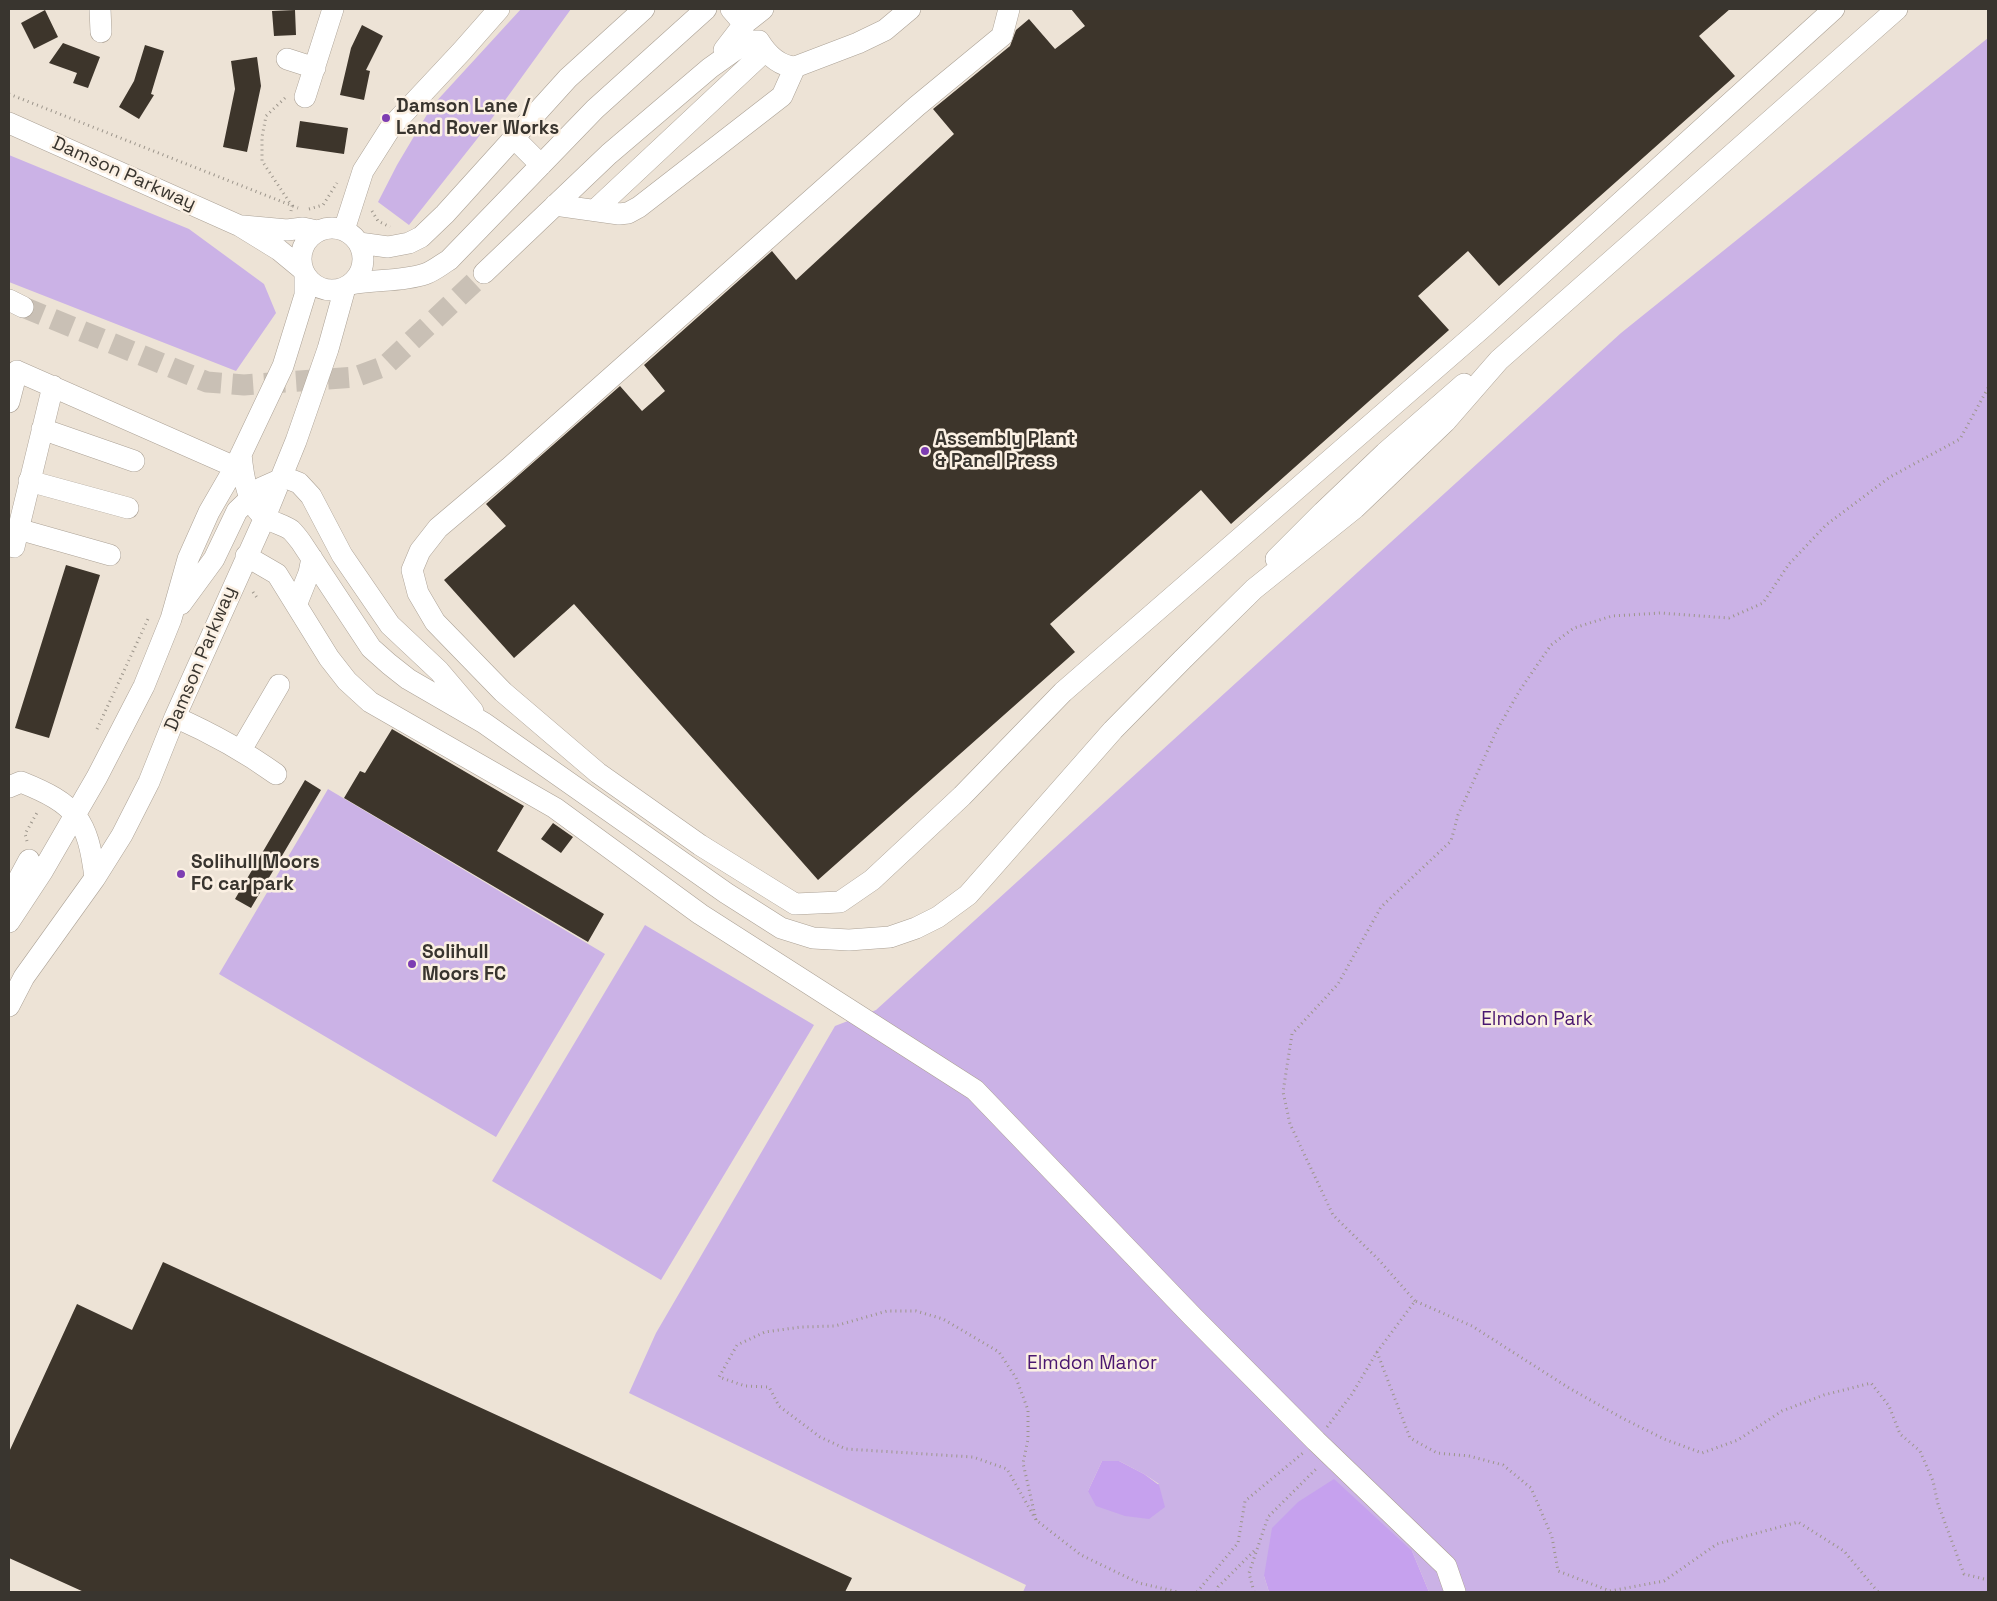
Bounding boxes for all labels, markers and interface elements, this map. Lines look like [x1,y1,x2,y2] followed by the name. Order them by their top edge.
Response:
[396,96,559,140] place label: Damson Lane / Land Rover Works
[380,112,392,124] marker: Damson Lane / Land Rover Works
[49,132,199,216] street label: Damson Parkway
[935,429,1075,473] place label: Assembly Plant & Panel Press
[919,445,931,457] marker: Assembly Plant & Panel Press
[160,583,242,735] street label: Damson Parkway
[191,852,320,896] place label: Solihull Moors FC car park
[175,868,187,880] marker: Solihull Moors FC car park
[422,942,506,986] place label: Solihull Moors FC
[406,958,418,970] marker: Solihull Moors FC
[1481,1009,1593,1031] park label: Elmdon Park
[1027,1353,1157,1375] park label: Elmdon Manor

